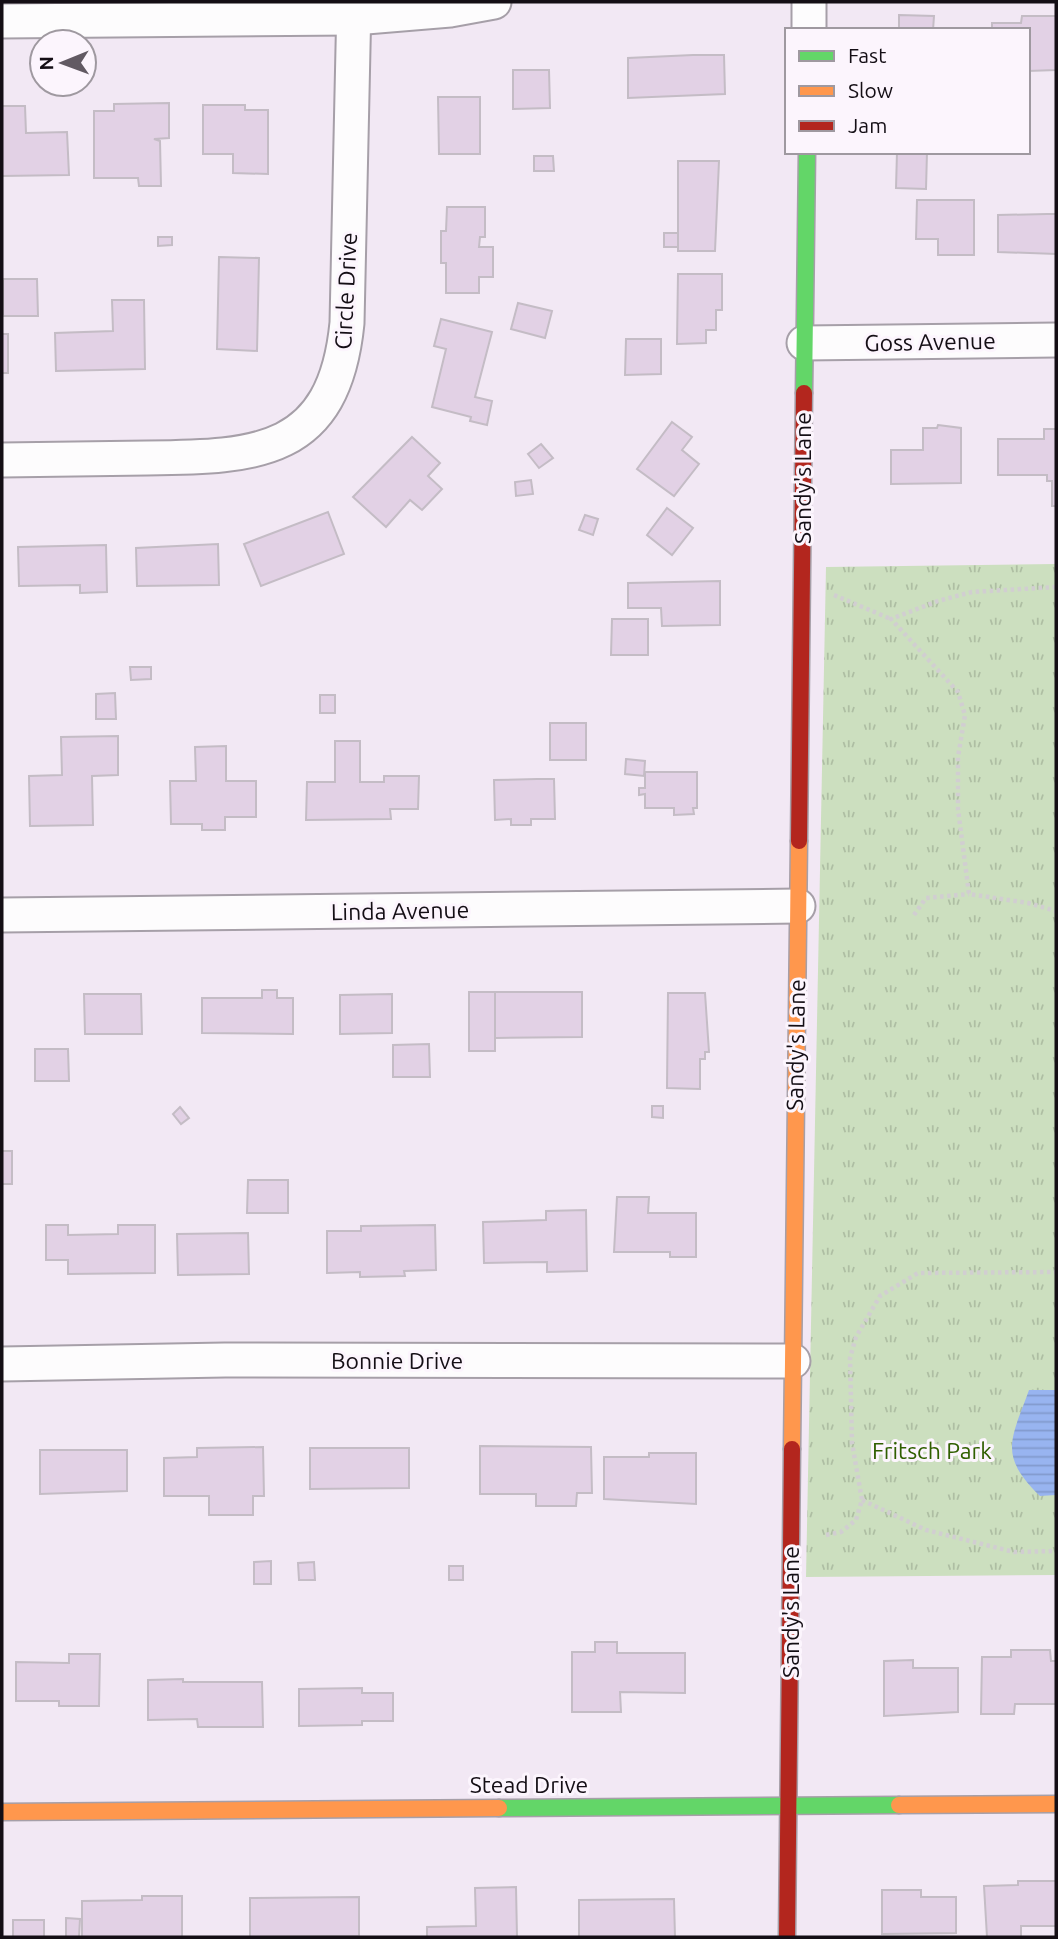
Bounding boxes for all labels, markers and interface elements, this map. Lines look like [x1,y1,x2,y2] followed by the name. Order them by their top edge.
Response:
[28,28,98,98] north arrow
[785,28,1030,154] legend
[848,43,886,67] text: Fast
[35,56,57,71] text: N
[848,78,893,102] text: Slow
[848,113,887,137] text: Jam
[330,232,361,350] street label: Circle Drive
[864,328,996,355] street label: Goss Avenue
[790,412,815,544] street label: Sandy's Lane
[331,897,469,924] street label: Linda Avenue
[782,979,809,1111] street label: Sandy's Lane
[331,1348,463,1373] street label: Bonnie Drive
[872,1438,992,1463] park label: Fritsch Park
[778,1546,803,1678] street label: Sandy's Lane
[470,1772,588,1797] street label: Stead Drive

